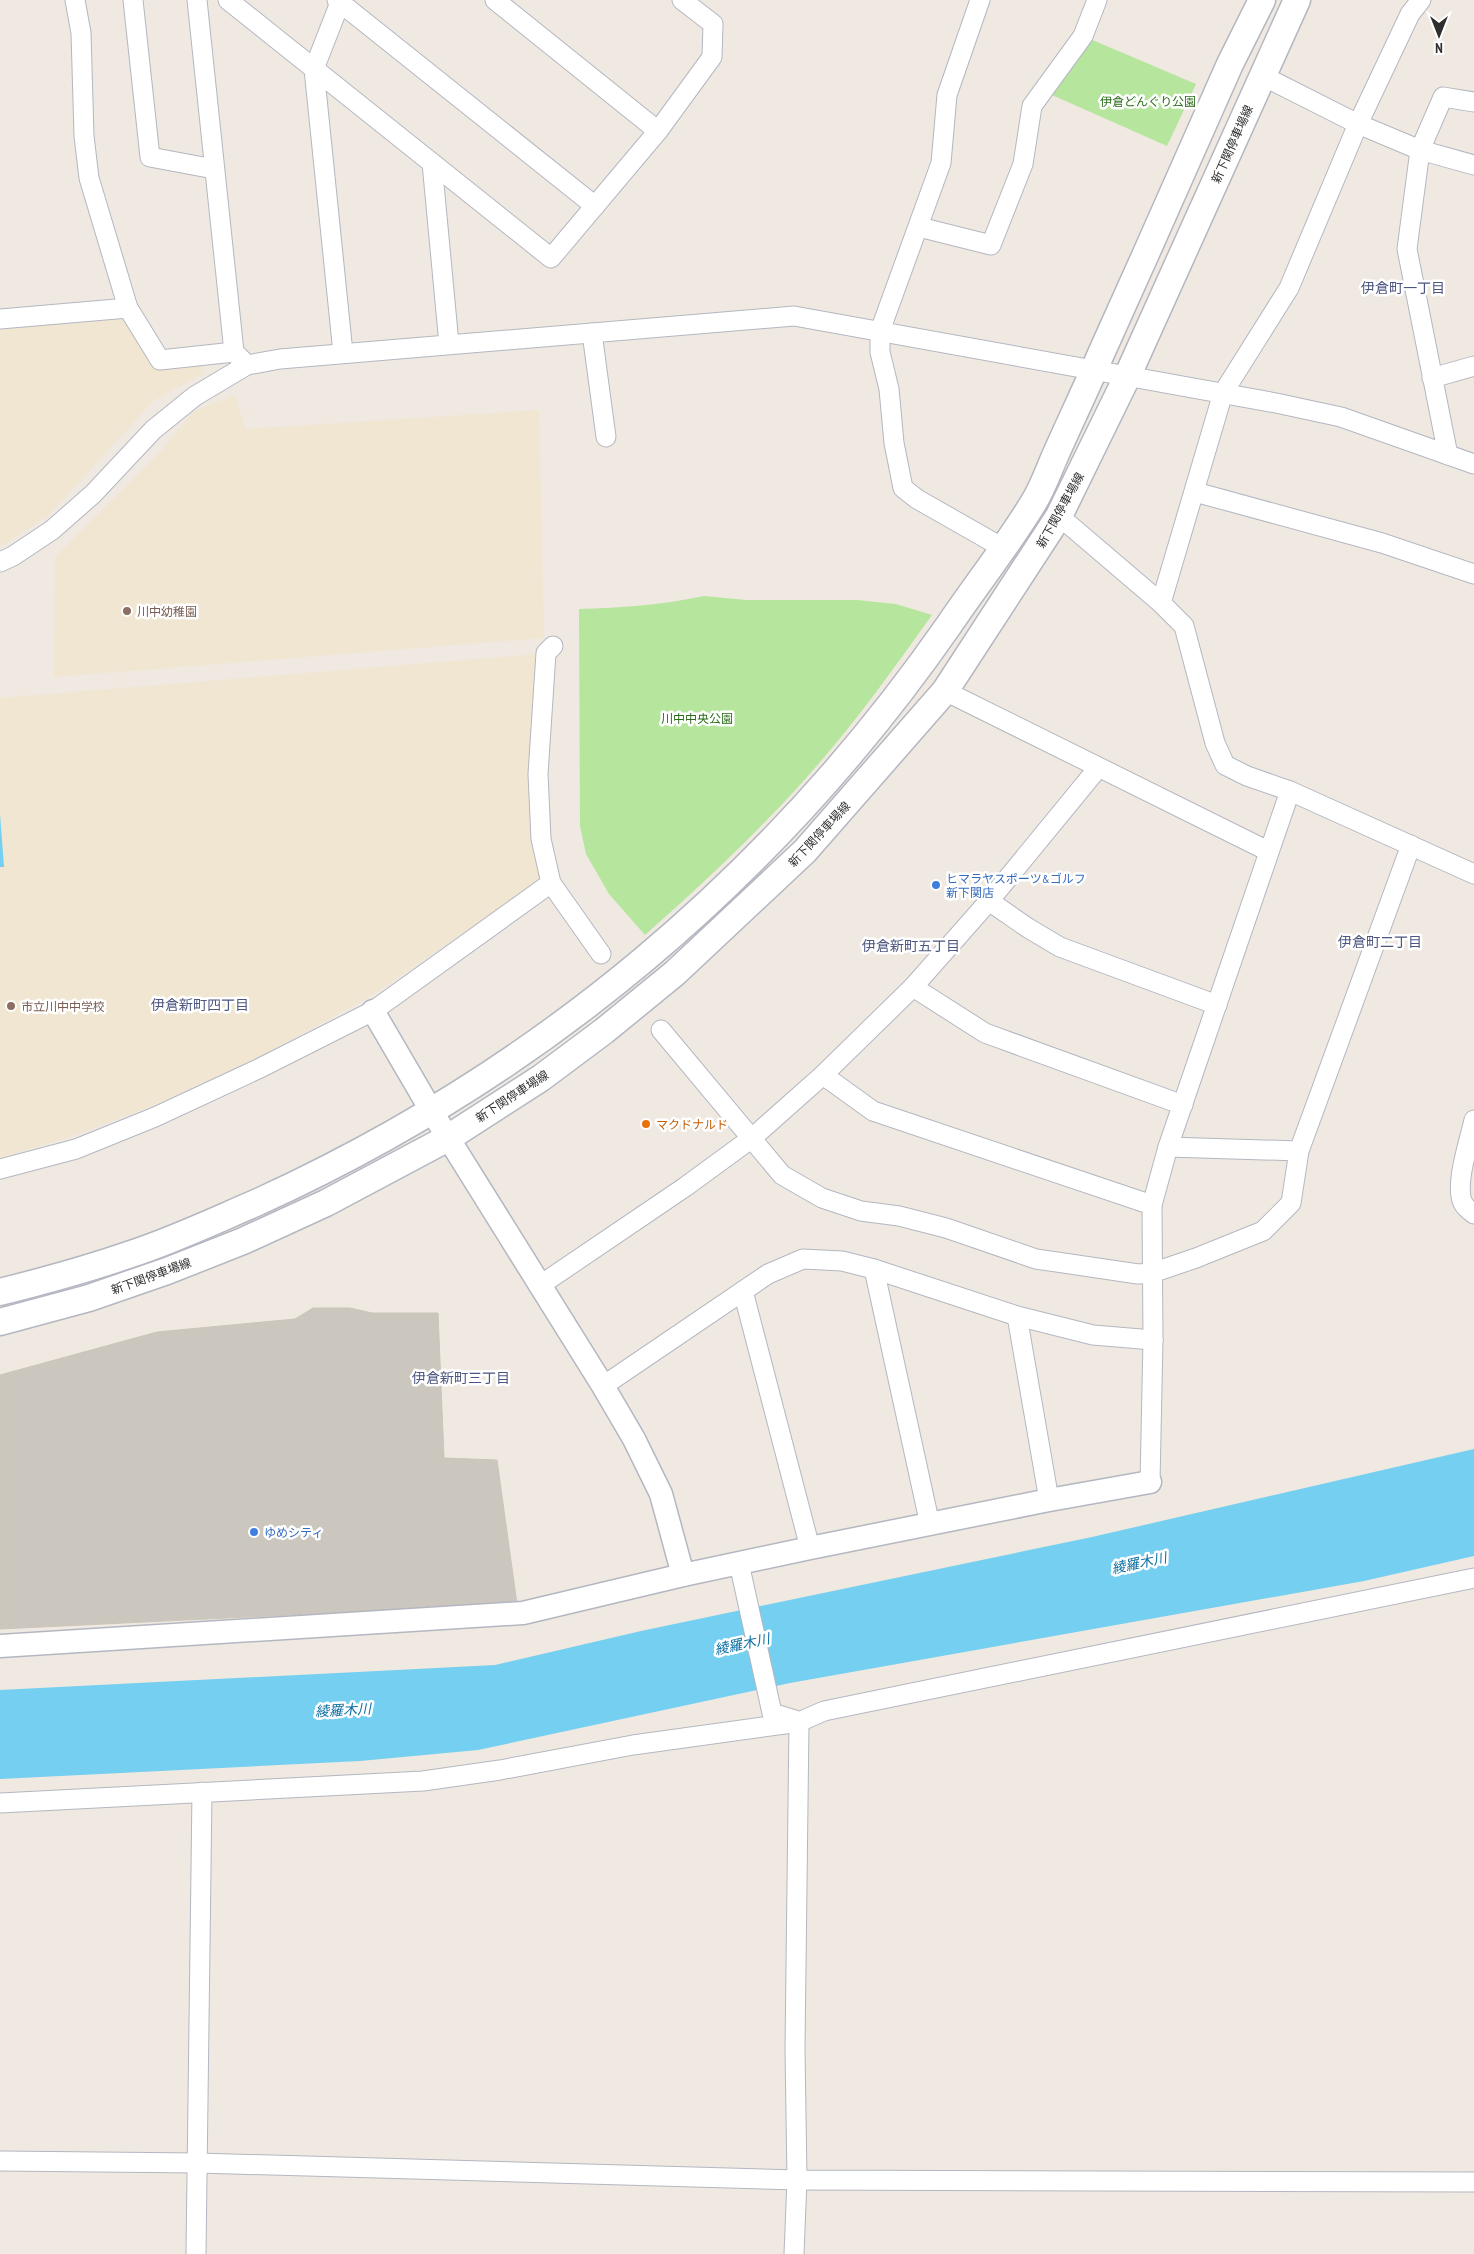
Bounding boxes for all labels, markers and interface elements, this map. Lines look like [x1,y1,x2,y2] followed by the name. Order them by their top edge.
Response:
[1414,10,1464,60] north arrow
[1435,39,1443,57] text: N
[1100,94,1196,109] park label: 伊倉どんぐり公園
[1208,103,1256,185] street label: 新下関停車場線
[1361,279,1445,297] district label: 伊倉町一丁目
[1033,470,1087,550] street label: 新下関停車場線
[137,604,197,619] place label: 川中幼稚園
[121,605,133,617] marker: 川中幼稚園
[661,711,733,726] park label: 川中中央公園
[785,798,853,870] street label: 新下関停車場線
[946,871,1086,900] place label: ヒマラヤスポーツ&ゴルフ 新下関店
[930,879,942,891] marker: ヒマラヤスポーツ&ゴルフ 新下関店
[1338,933,1422,951] district label: 伊倉町二丁目
[862,937,960,955] district label: 伊倉新町五丁目
[151,996,249,1014] district label: 伊倉新町四丁目
[21,999,105,1014] place label: 市立川中中学校
[5,1000,17,1012] marker: 市立川中中学校
[473,1067,551,1125] street label: 新下関停車場線
[656,1117,728,1132] place label: マクドナルド
[640,1118,652,1130] marker: マクドナルド
[109,1255,193,1297] street label: 新下関停車場線
[412,1369,510,1387] district label: 伊倉新町三丁目
[264,1525,323,1540] place label: ゆめシティ
[248,1526,260,1538] marker: ゆめシティ
[1110,1548,1170,1578] water label: 綾羅木川
[713,1629,773,1659] water label: 綾羅木川
[315,1699,373,1720] water label: 綾羅木川

